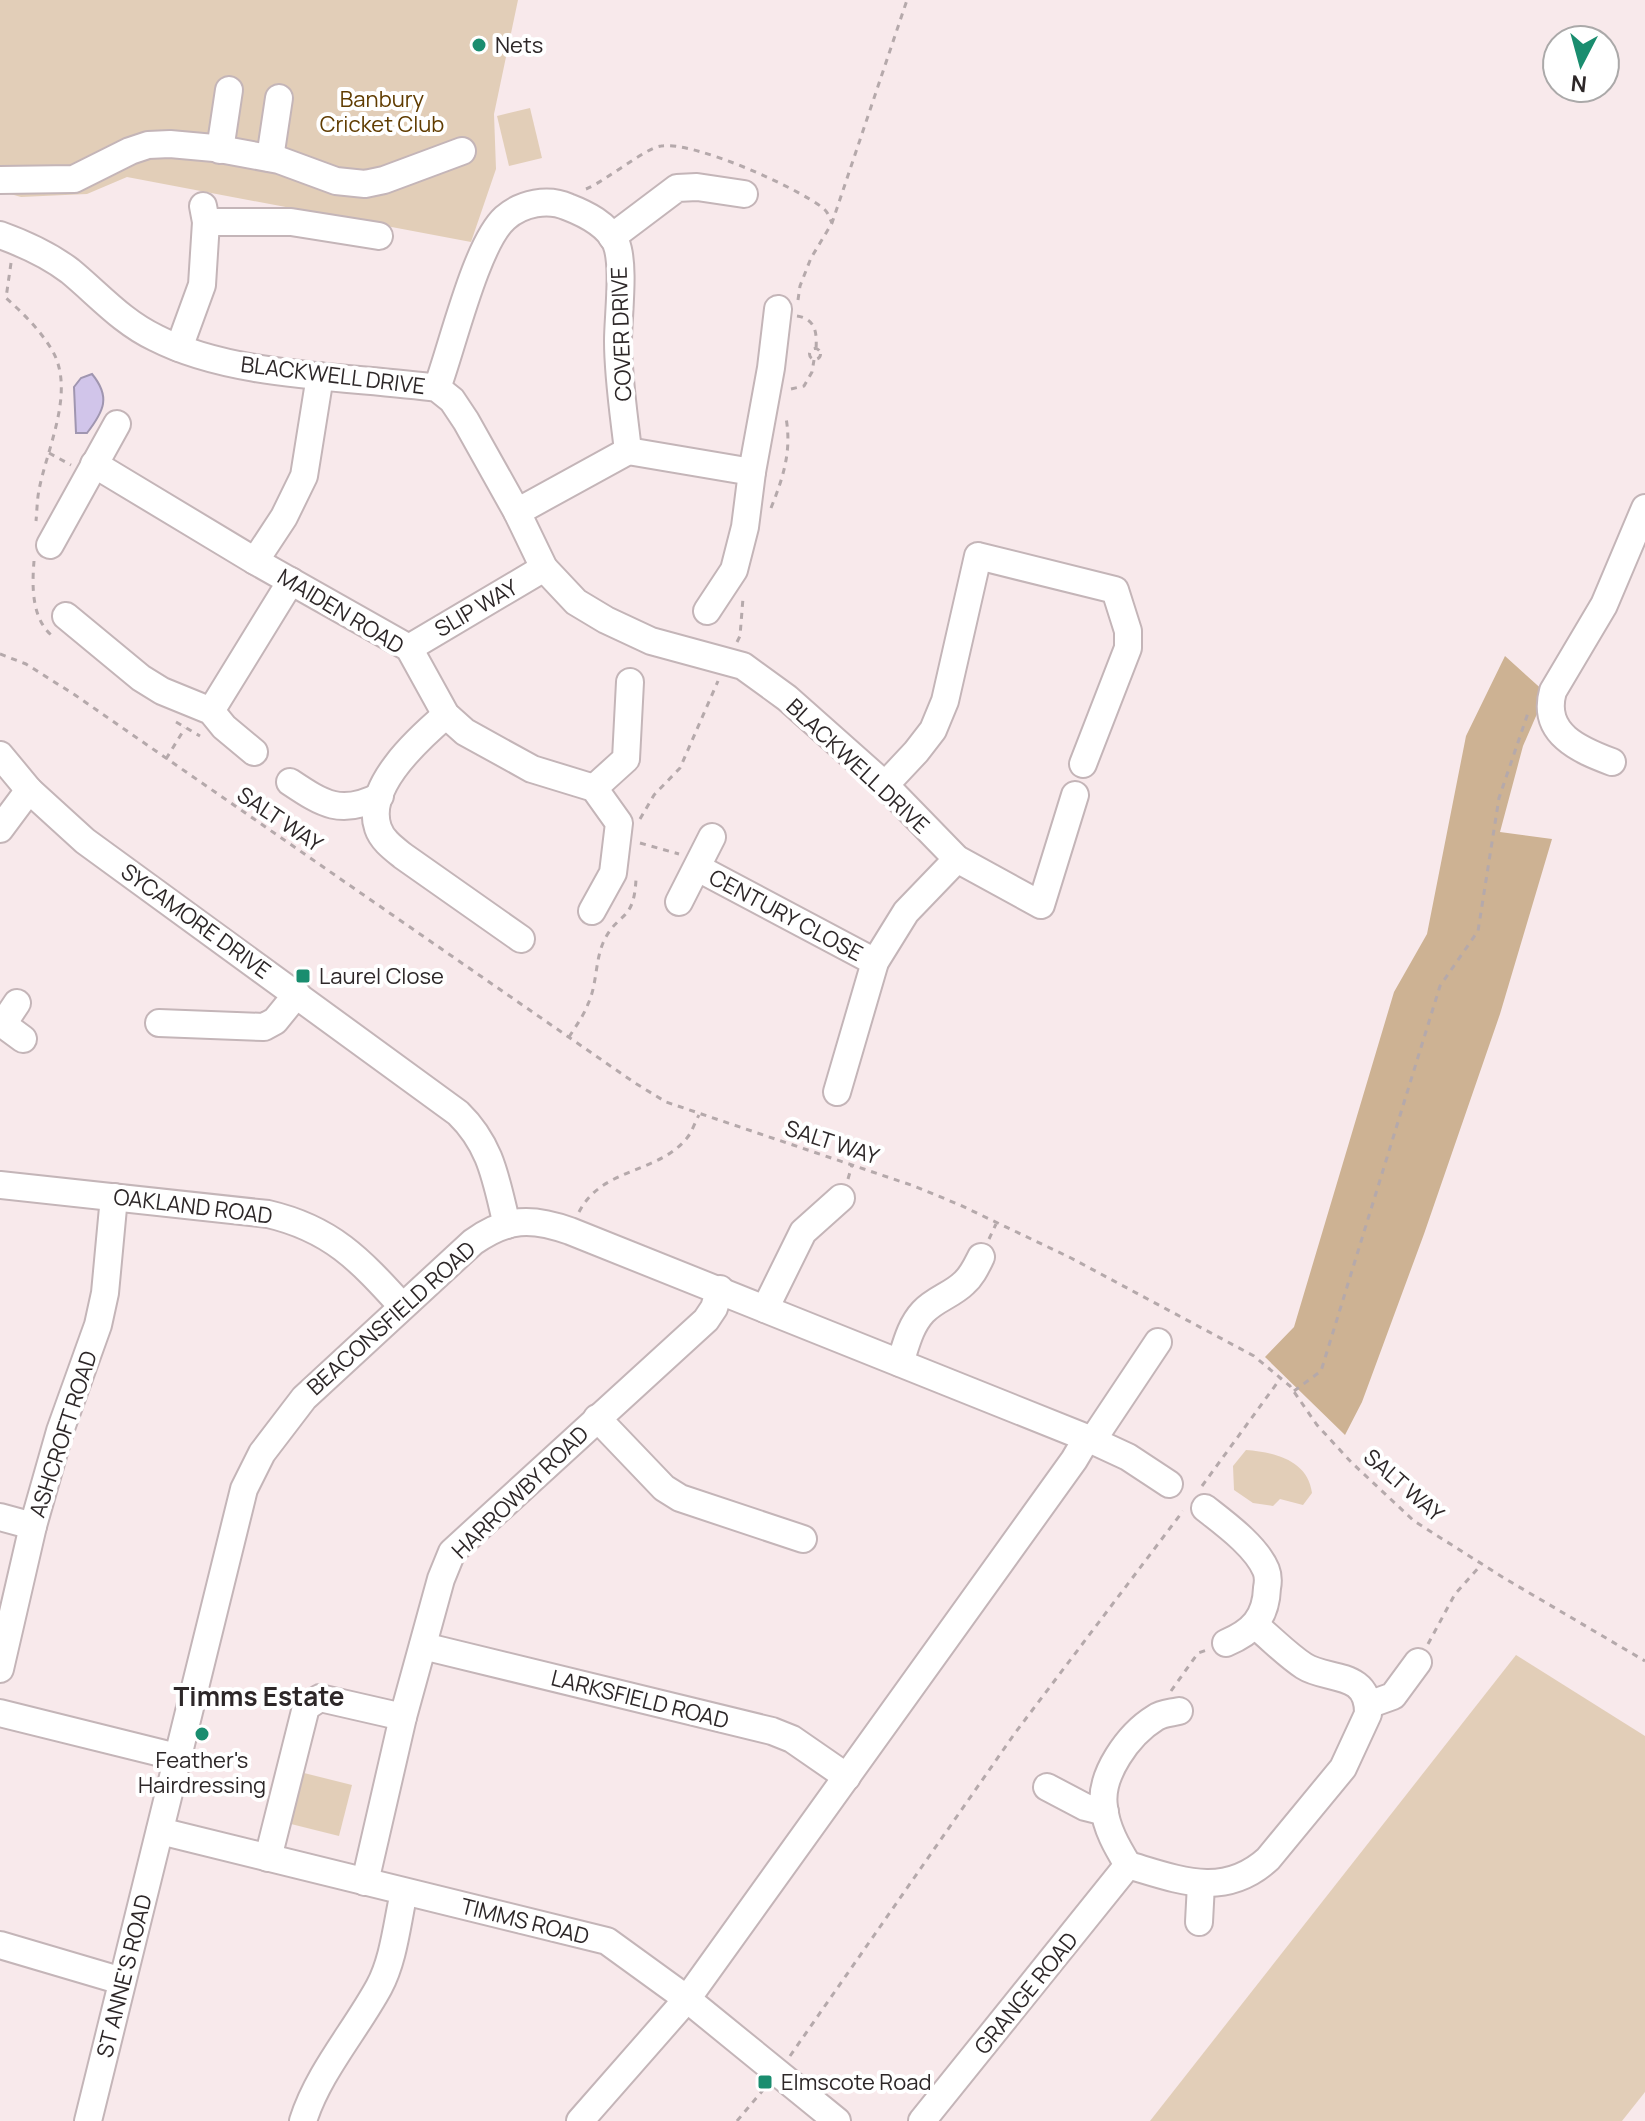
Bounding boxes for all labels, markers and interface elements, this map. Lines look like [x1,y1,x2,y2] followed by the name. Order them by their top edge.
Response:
[1541,24,1621,104] north arrow
[495,30,543,60] place label: Nets
[470,36,488,54] marker: Nets
[1569,68,1588,100] text: N
[320,84,444,139] park label: Banbury Cricket Club
[604,266,638,402] street label: COVER DRIVE
[239,349,427,401] street label: BLACKWELL DRIVE
[272,561,410,661] street label: MAIDEN ROAD
[429,572,524,644] street label: SLIP WAY
[780,692,936,840] street label: BLACKWELL DRIVE
[231,779,329,859] street label: SALT WAY
[115,856,277,986] street label: SYCAMORE DRIVE
[704,862,868,968] street label: CENTURY CLOSE
[319,961,444,991] place label: Laurel Close
[294,967,312,985] marker: Laurel Close
[781,1113,884,1172] street label: SALT WAY
[112,1181,274,1231] street label: OAKLAND ROAD
[300,1234,482,1402] street label: BEACONSFIELD ROAD
[22,1347,104,1521] street label: ASHCROFT ROAD
[445,1419,595,1565] street label: HARROWBY ROAD
[1357,1442,1451,1529] street label: SALT WAY
[548,1662,732,1736] street label: LARKSFIELD ROAD
[174,1678,344,1714] district label: Timms Estate
[193,1725,211,1743] marker: Feather's Hairdressing
[138,1745,266,1800] place label: Feather's Hairdressing
[89,1891,159,2061] street label: ST ANNE'S ROAD
[458,1891,592,1951] street label: TIMMS ROAD
[967,1926,1085,2060] street label: GRANGE ROAD
[781,2067,932,2097] place label: Elmscote Road
[756,2073,774,2091] marker: Elmscote Road

